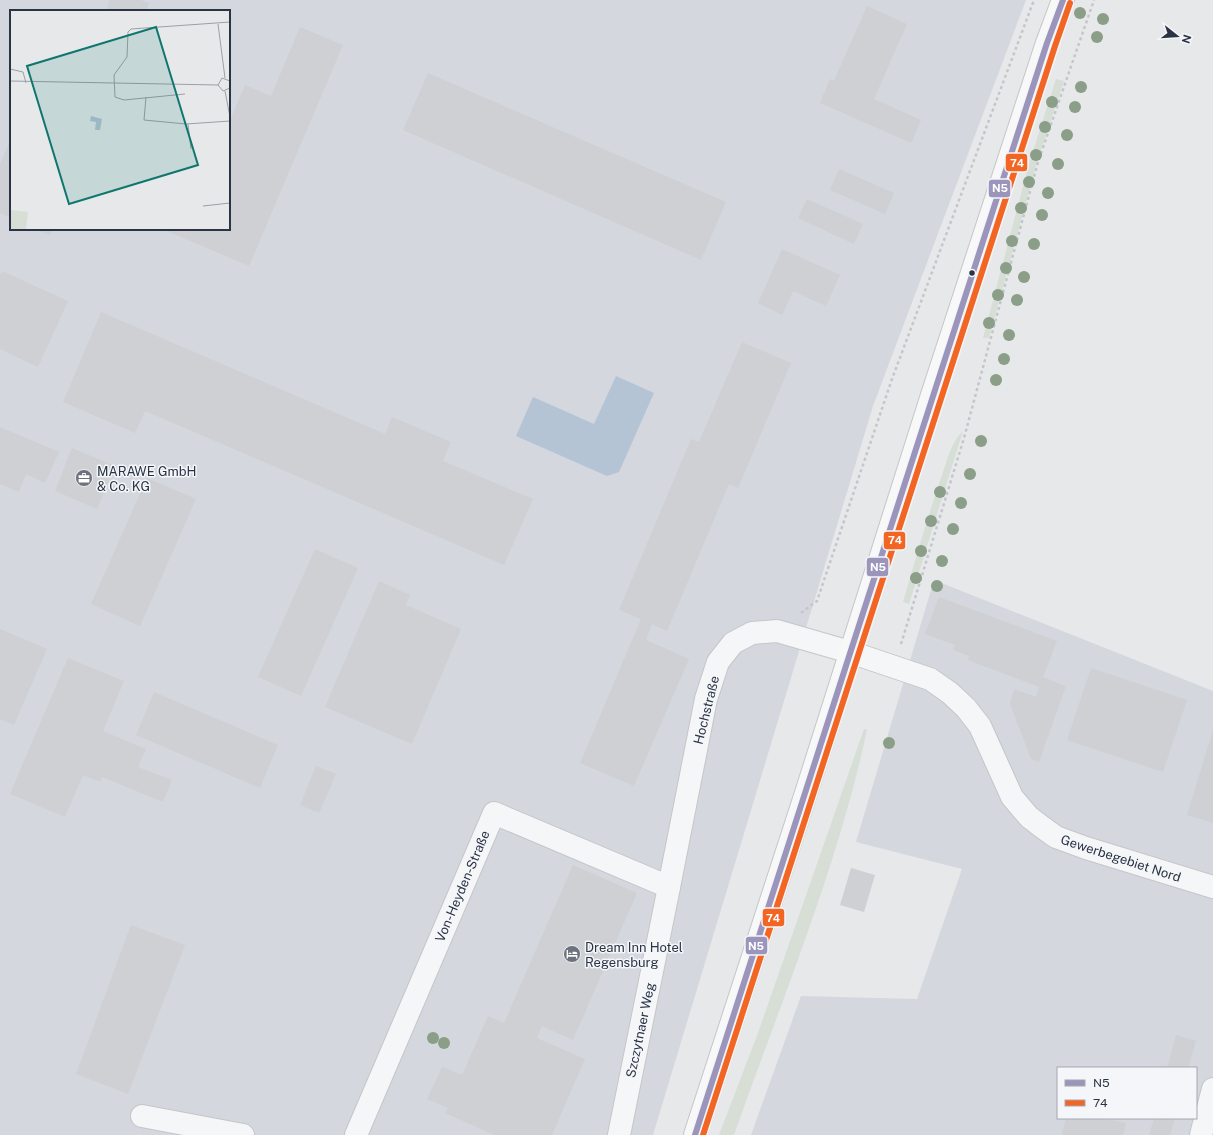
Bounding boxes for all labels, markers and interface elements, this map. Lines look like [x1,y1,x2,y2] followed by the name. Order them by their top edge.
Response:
[10,10,230,230] inset map
[1157,16,1197,56] north arrow
[1180,33,1194,45] text: N
[1005,153,1028,172] line badge: 74
[1010,157,1024,169] text: 74
[988,179,1011,198] line badge: N5
[992,182,1008,194] text: N5
[967,268,977,278] unlabelled marker
[97,464,196,494] place label: MARAWE GmbH & Co. KG
[74,468,94,488] office icon: MARAWE GmbH & Co. KG
[883,531,906,550] line badge: 74
[888,534,902,546] text: 74
[866,557,889,577] line badge: N5
[870,561,886,573] text: N5
[691,674,722,746] street label: Hochstraße
[432,828,493,944] street label: Von-Heyden-Straße
[1059,832,1183,885] street label: Gewerbegebiet Nord
[762,908,785,927] line badge: 74
[766,912,780,924] text: 74
[745,936,768,955] line badge: N5
[585,940,683,970] place label: Dream Inn Hotel Regensburg
[748,940,764,952] text: N5
[562,944,582,964] hotel icon: Dream Inn Hotel Regensburg
[623,981,658,1079] street label: Szczytnaer Weg
[1057,1067,1197,1119] legend
[1093,1076,1110,1090] text: N5
[1093,1096,1108,1110] text: 74

